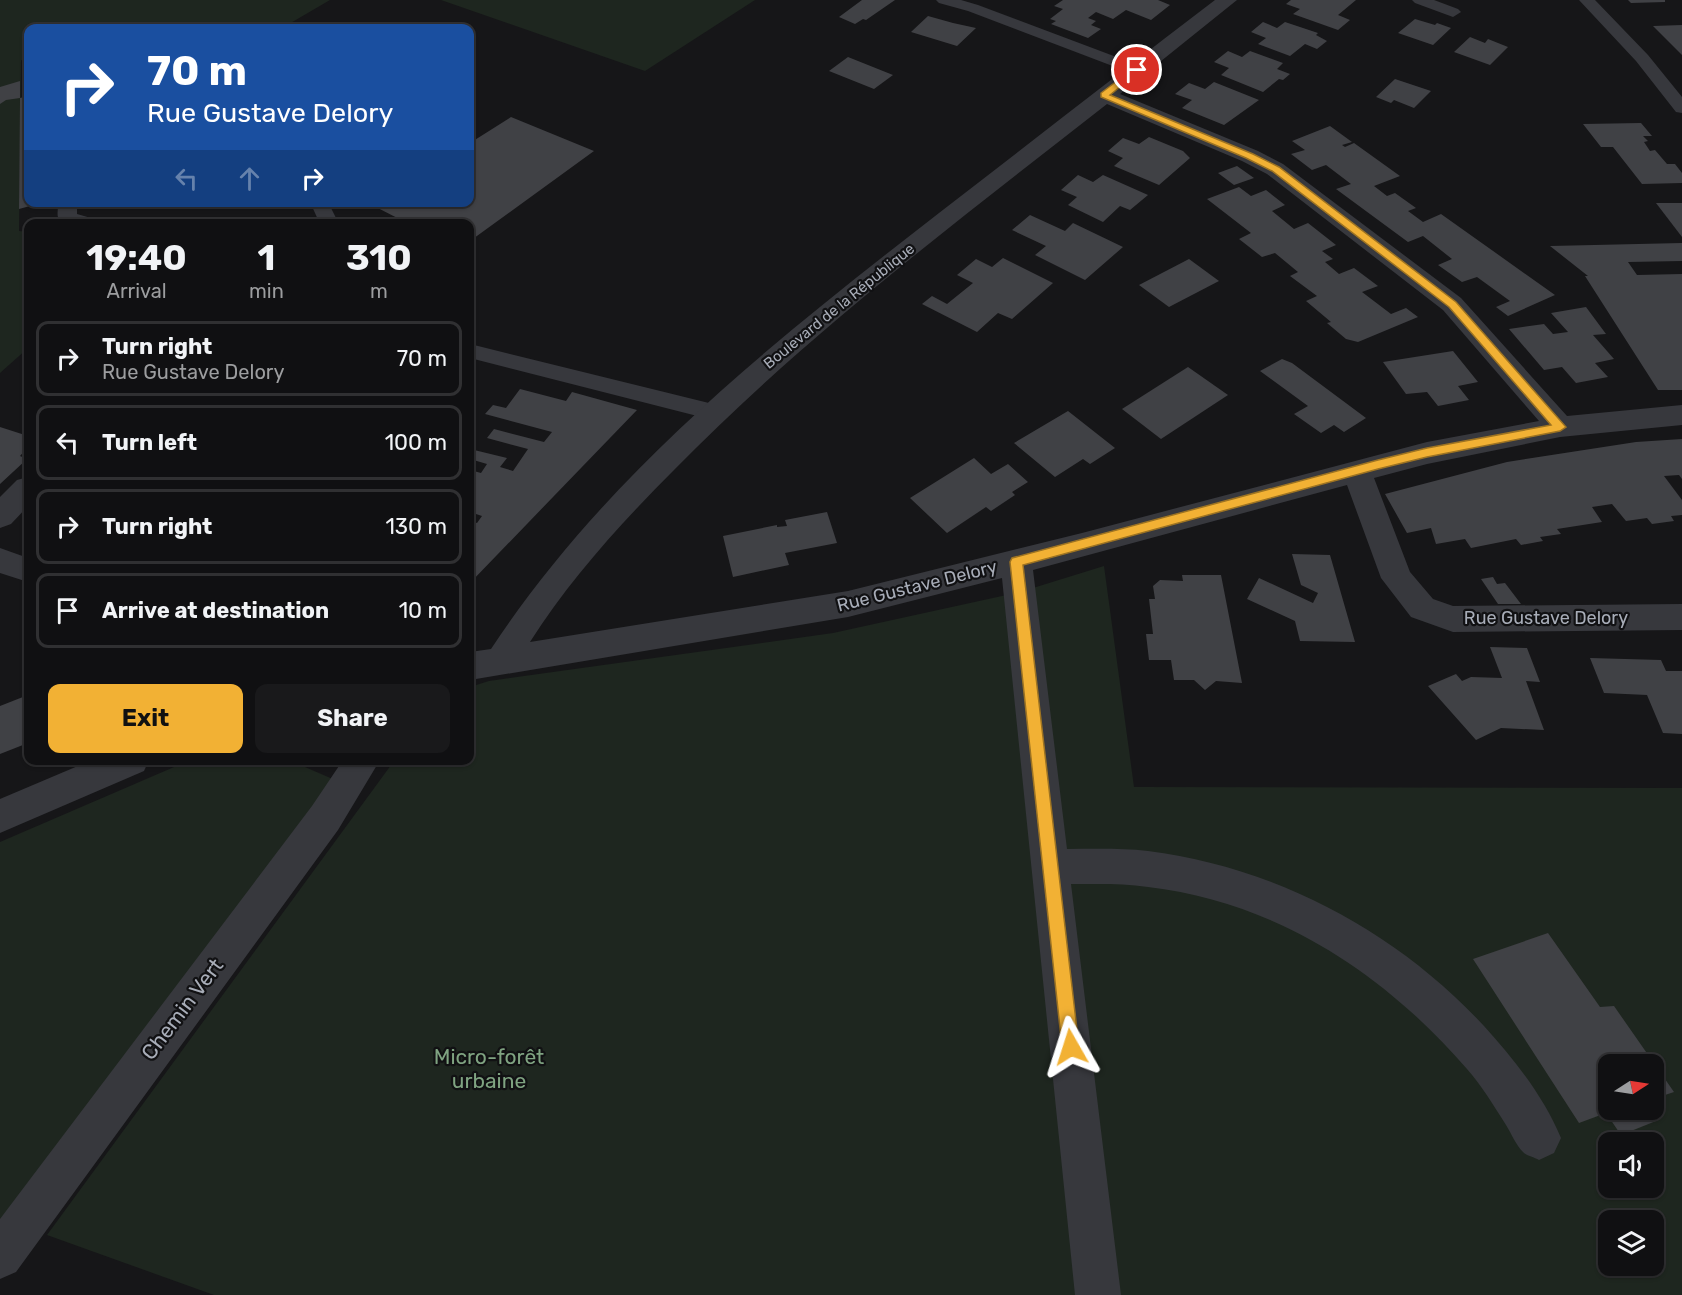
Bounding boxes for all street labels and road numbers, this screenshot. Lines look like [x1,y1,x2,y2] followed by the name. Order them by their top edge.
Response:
[760,239,918,373] street label: Boulevard de la République
[835,555,999,617] street label: Rue Gustave Delory
[1464,607,1628,629] street label: Rue Gustave Delory
[136,953,228,1065] street label: Chemin Vert

